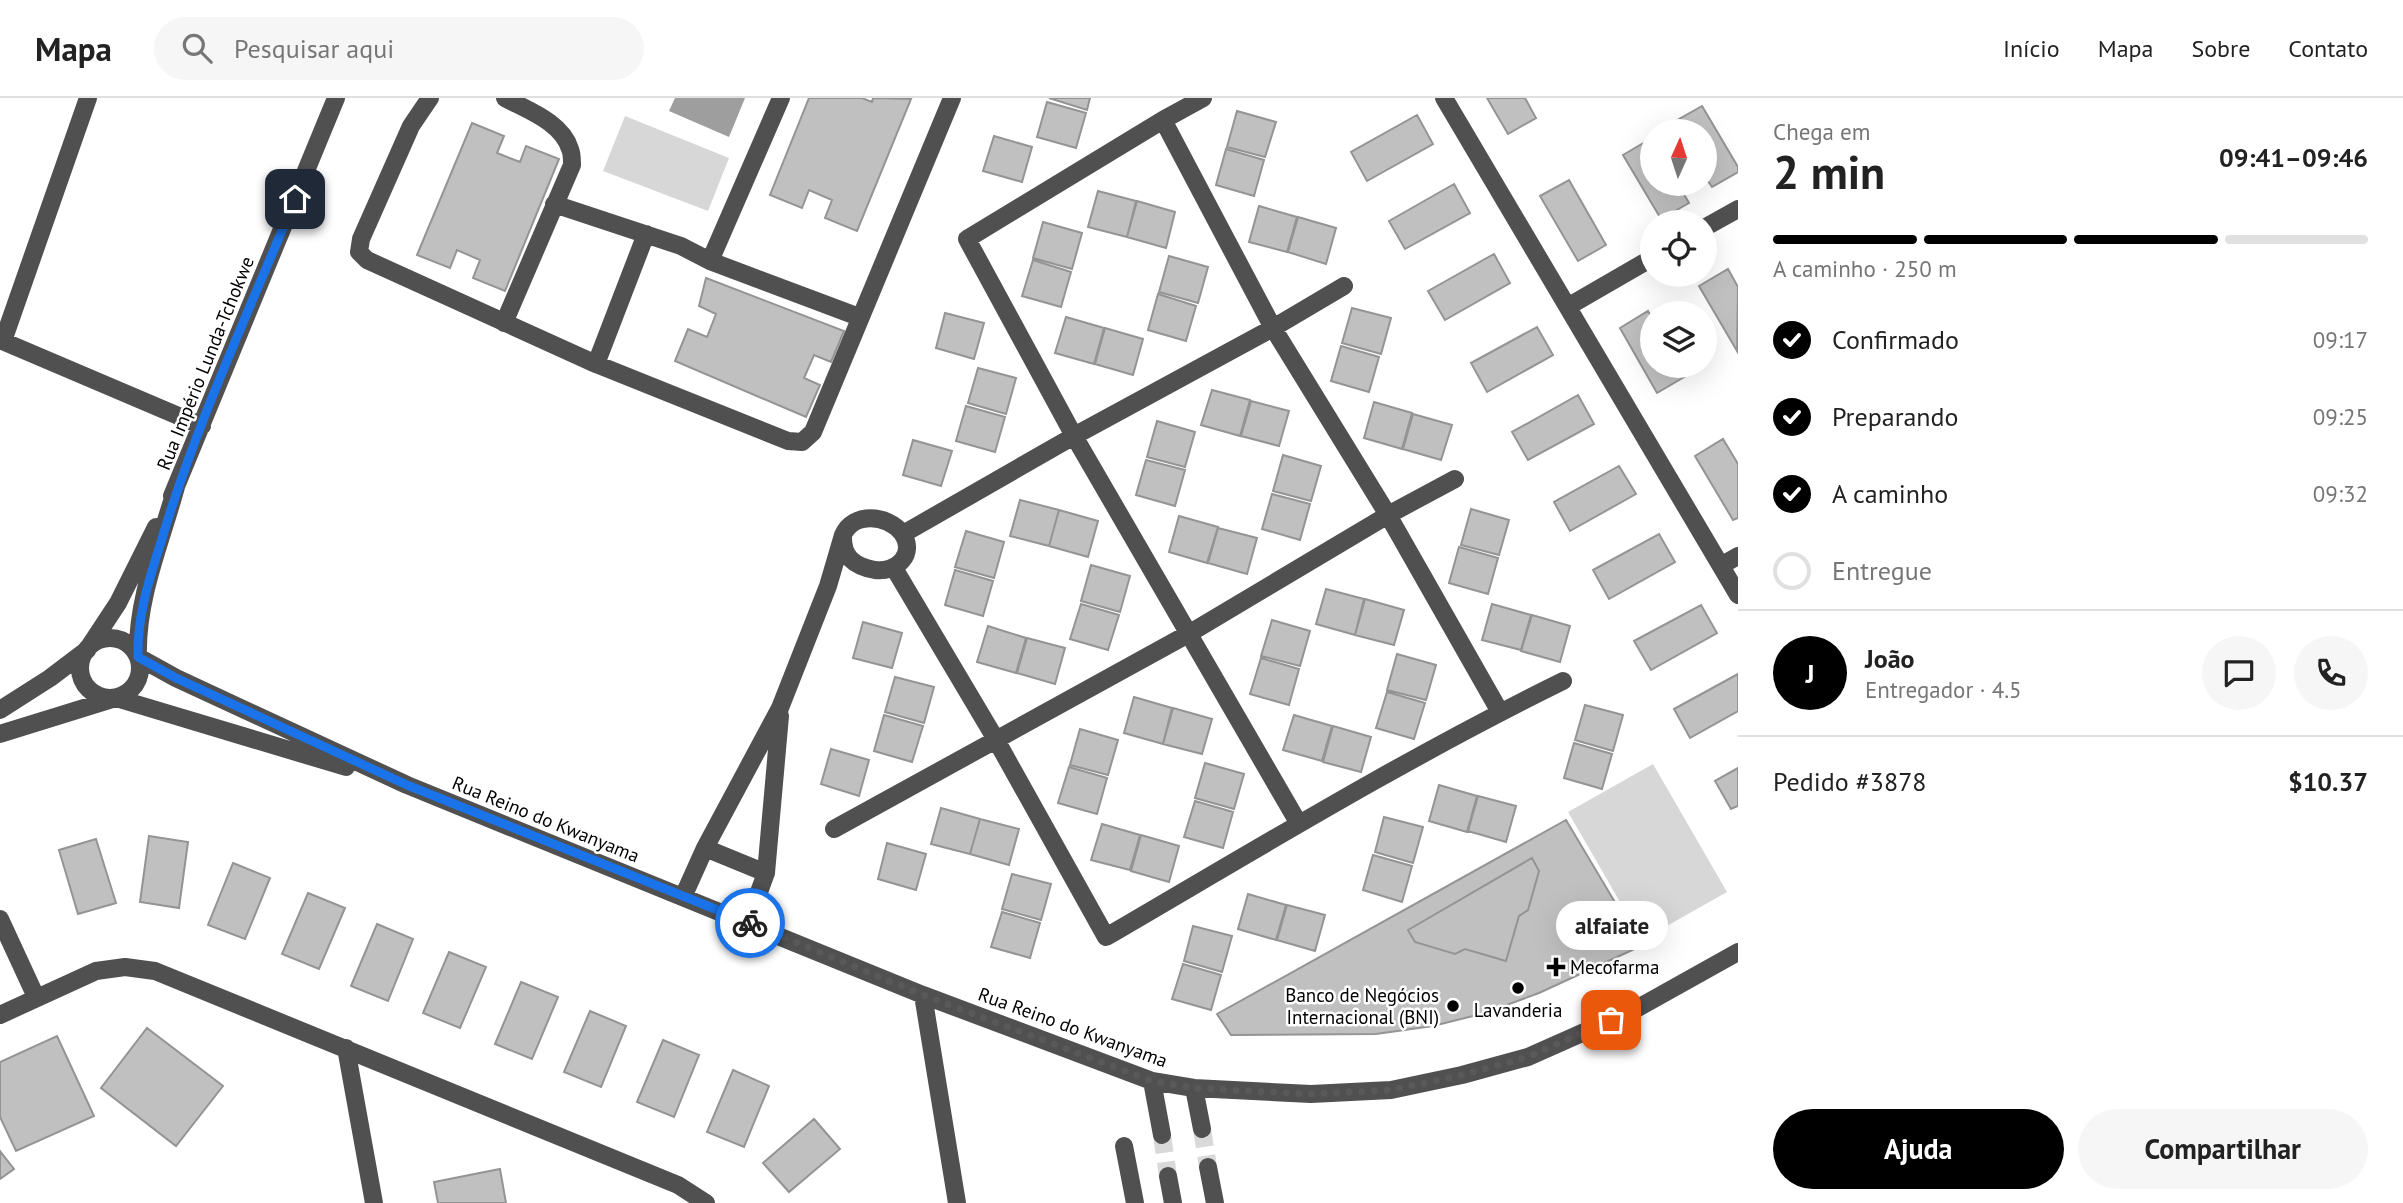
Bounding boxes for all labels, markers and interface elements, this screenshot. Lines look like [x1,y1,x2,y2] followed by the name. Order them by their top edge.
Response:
[154,17,644,80] search box
[35,27,112,70] text: Mapa
[178,29,216,67] icon: search
[234,32,394,65] text: Pesquisar aqui
[2003,33,2060,64] text: Início
[2098,33,2153,64] text: Mapa
[2191,33,2250,64] text: Sobre
[2288,33,2368,64] text: Contato
[1773,117,1870,146] text: Chega em
[1640,119,1717,196] north arrow
[1640,119,1717,378] map controls
[2219,141,2368,174] text: 09:41–09:46
[1773,142,1885,202] text: 2 min
[265,169,325,229] pin
[276,180,314,218] icon: home
[1640,210,1717,287] button: locate
[151,253,259,473] street label: Rua Império Lunda-Tchokwe
[1773,254,1957,283] text: A caminho · 250 m
[1640,301,1717,378] button: layers
[1773,321,1811,359] icon: check
[1832,323,1959,356] text: Confirmado
[2313,325,2368,354] text: 09:17
[1773,398,1811,436] icon: check
[1832,400,1959,433] text: Preparando
[2313,402,2368,431] text: 09:25
[1773,475,1811,513] icon: check
[1832,477,1948,510] text: A caminho
[2313,479,2368,508] text: 09:32
[1832,554,1932,587] text: Entregue
[2202,636,2276,710] button: chat
[2294,636,2368,710] button: phone
[1865,642,1915,675] text: João
[1806,657,1814,690] text: J
[1865,675,2022,704] text: Entregador · 4.5
[1773,765,1926,798] text: Pedido #3878
[2288,765,2368,798] text: $10.37
[449,770,643,868] street label: Rua Reino do Kwanyama
[715,888,785,958] courier
[1555,901,1667,950] callout: alfaiate
[731,904,769,942] icon: bike
[1575,911,1649,940] text: alfaiate
[1570,955,1659,979] place label: Mecofarma
[1548,959,1564,975] marker: Mecofarma
[1510,980,1526,996] marker: Lavanderia
[975,982,1171,1072] street label: Rua Reino do Kwanyama
[1285,983,1439,1029] place label: Banco de Negócios Internacional (BNI)
[1581,990,1641,1050] pin
[1445,998,1461,1014] marker: Banco de Negócios Internacional (BNI)
[1474,998,1562,1022] place label: Lavanderia
[1592,1001,1630,1039] icon: bag
[1773,1109,2064,1189] button: Ajuda
[2078,1109,2368,1189] button: Compartilhar

